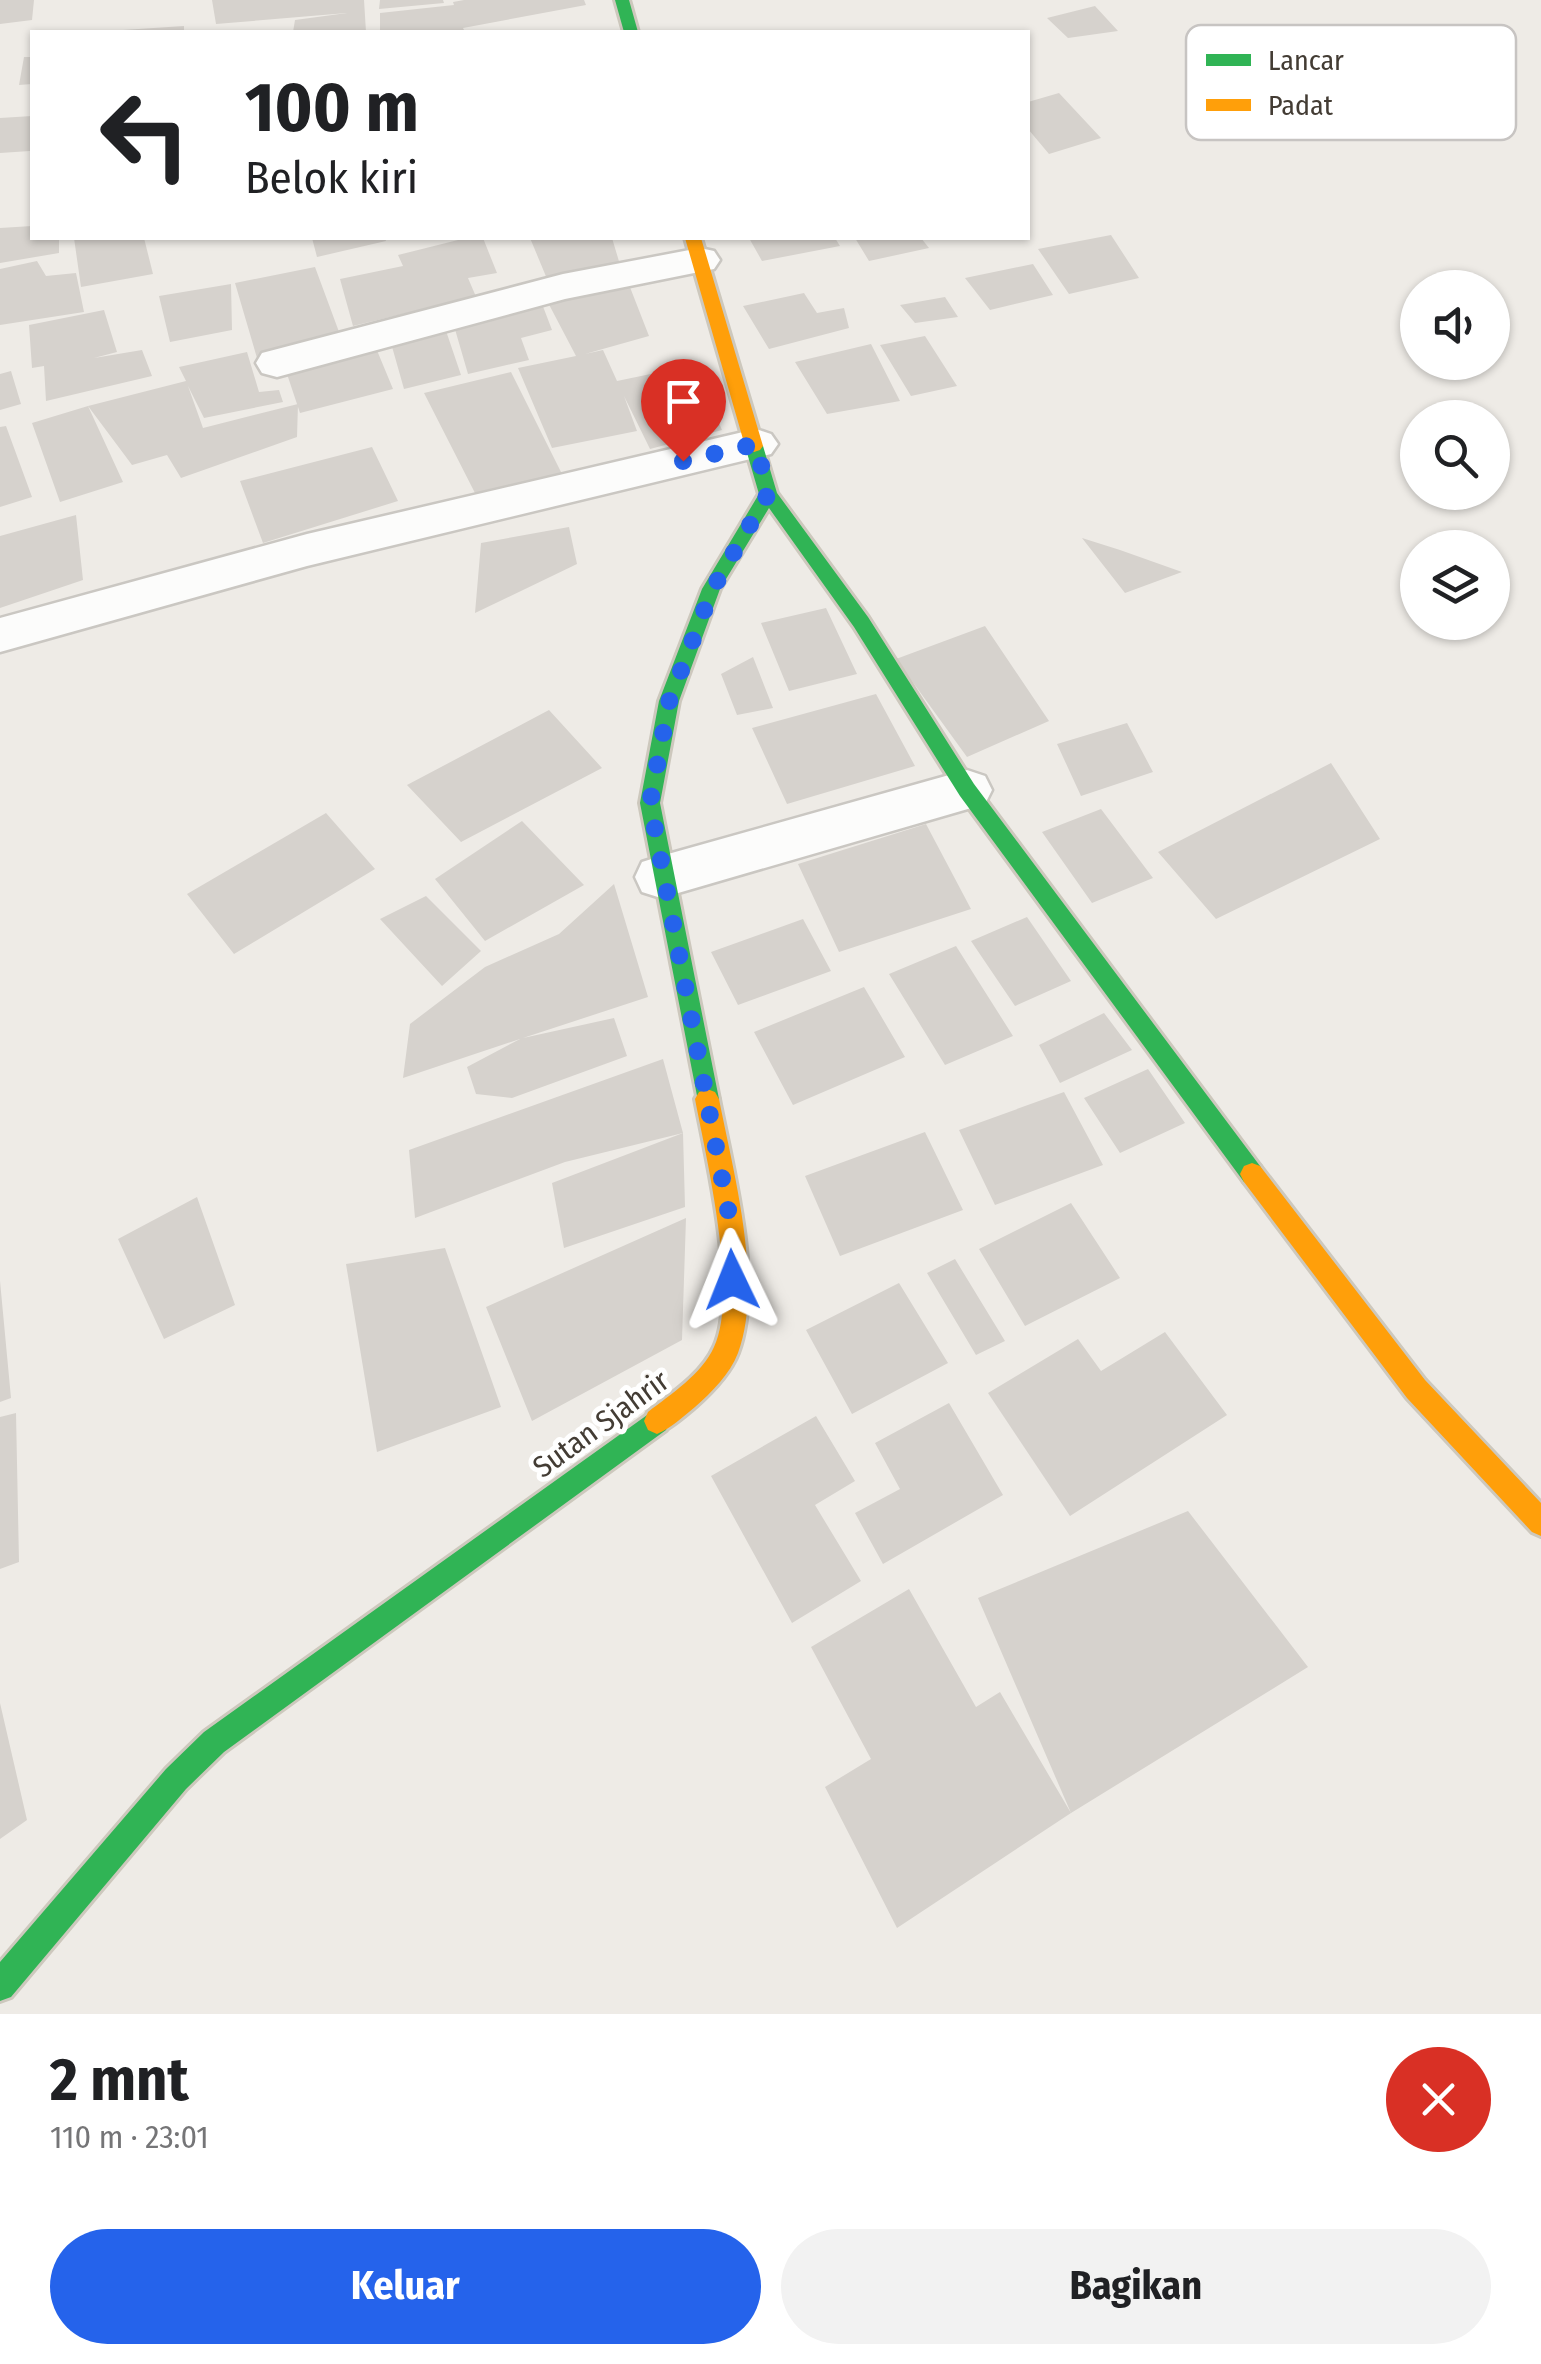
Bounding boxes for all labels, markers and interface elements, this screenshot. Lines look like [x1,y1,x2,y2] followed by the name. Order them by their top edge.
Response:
[1186,25,1516,140] legend
[1268,44,1344,77] text: Lancar
[245,66,419,150] text: 100 m
[80,70,210,200] icon: left
[1268,89,1334,122] text: Padat
[245,151,418,205] text: Belok kiri
[1400,270,1510,640] map controls
[1400,270,1510,380] button: sound
[641,359,726,462] pin
[656,374,711,429] icon: arrive
[1400,400,1510,510] button: search
[1400,530,1510,640] button: layers
[680,1228,784,1332] position arrow
[526,1362,676,1485] street label: Sutan Sjahrir
[50,2044,189,2116] text: 2 mnt
[1386,2047,1491,2152] button: close
[50,2118,209,2156] text: 110 m · 23:01
[50,2229,761,2344] button: Keluar
[781,2229,1491,2344] button: Bagikan

